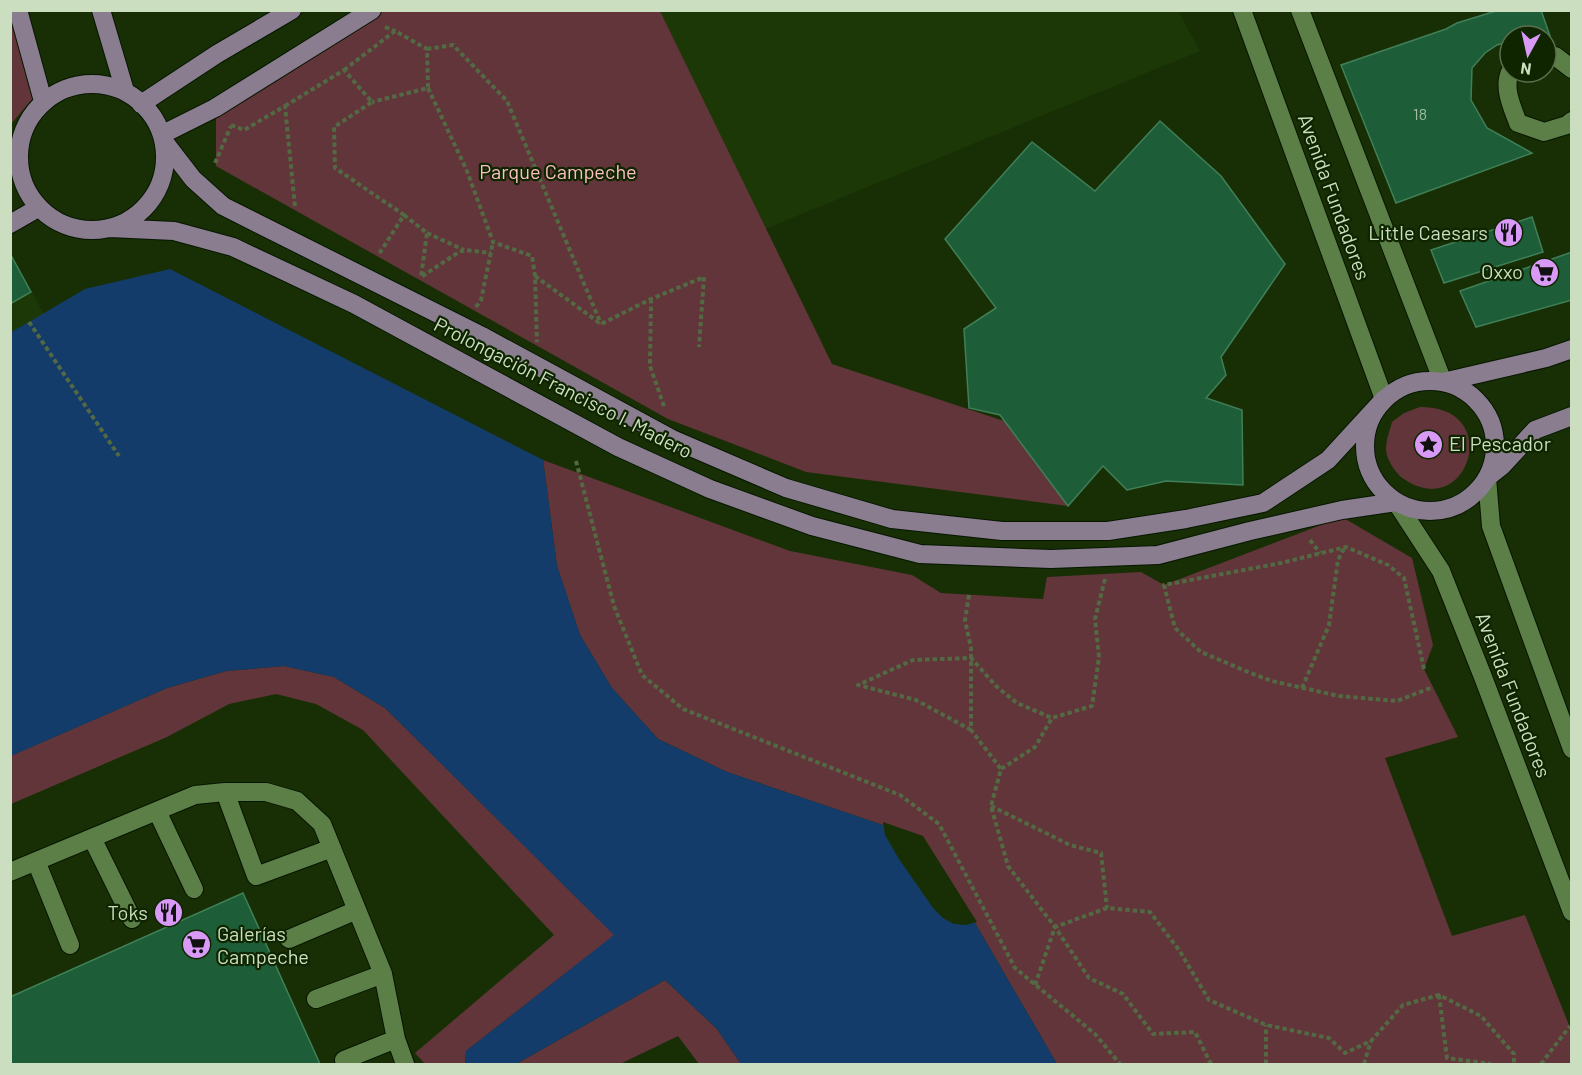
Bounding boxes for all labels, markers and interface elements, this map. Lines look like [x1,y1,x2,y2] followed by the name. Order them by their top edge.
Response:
[1498,24,1558,84] north arrow
[1519,59,1532,79] text: N
[1413,104,1427,123] house number: 18
[1294,110,1376,283] street label: Avenida Fundadores
[479,159,637,183] park label: Parque Campeche
[1493,217,1525,249] restaurant icon: Little Caesars
[1368,220,1488,244] place label: Little Caesars
[1528,256,1560,288] supermarket icon: Oxxo
[1481,259,1523,283] place label: Oxxo
[430,311,697,463] street label: Prolongación Francisco I. Madero
[1412,428,1444,460] place icon: El Pescador
[1449,431,1551,455] place label: El Pescador
[1471,609,1557,781] street label: Avenida Fundadores
[153,897,185,929] restaurant icon: Toks
[108,900,148,924] place label: Toks
[217,921,309,968] place label: Galerías Campeche
[180,929,212,961] supermarket icon: Galerías Campeche

